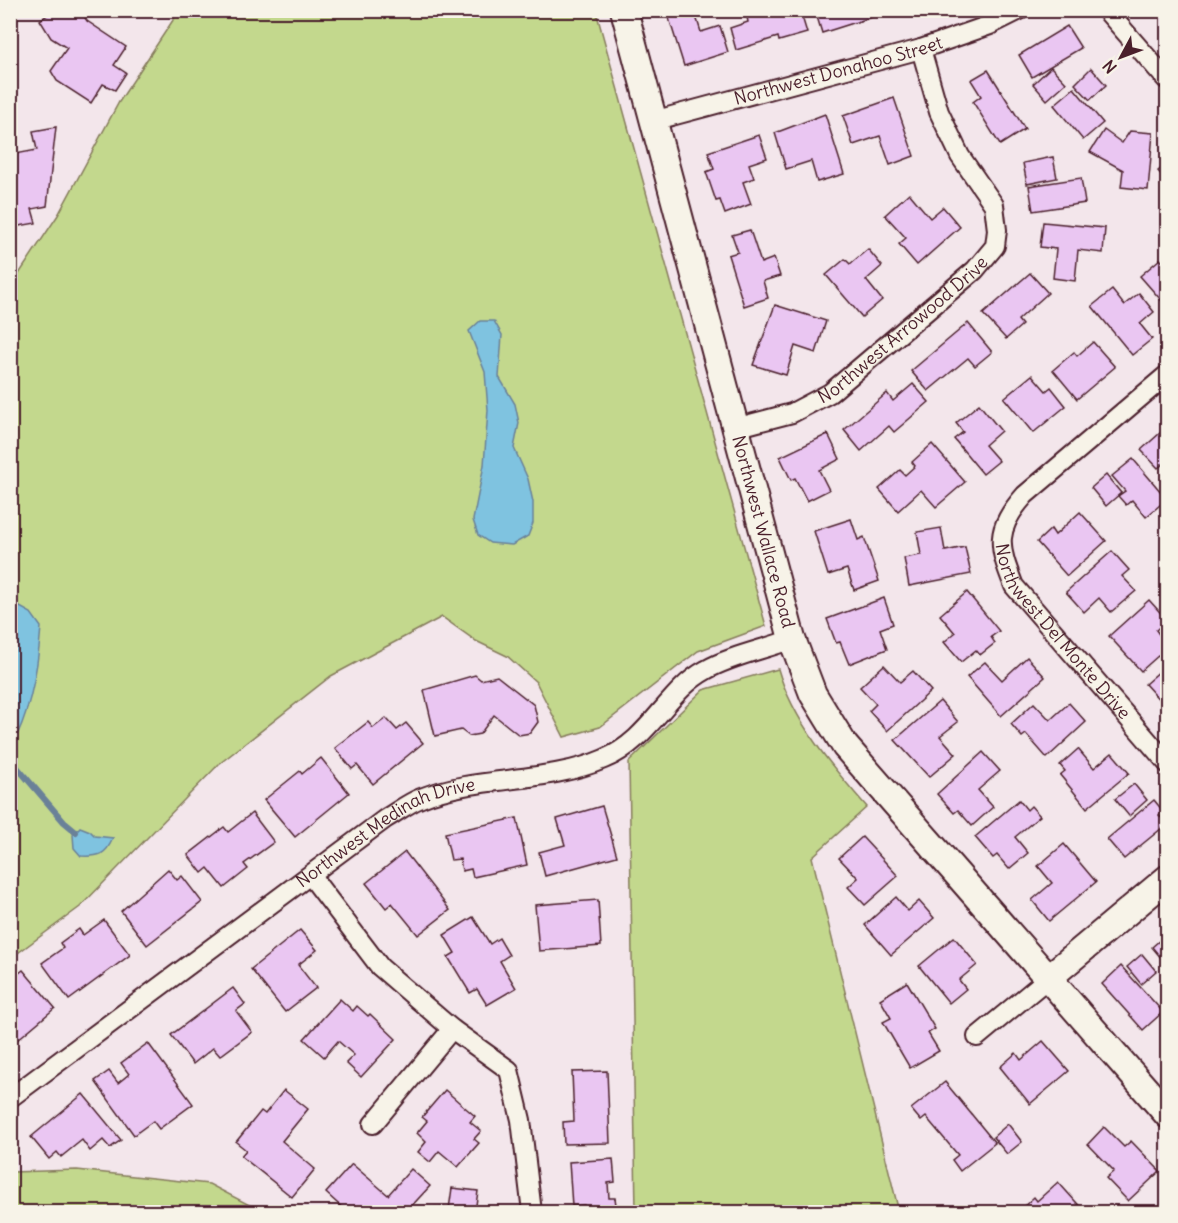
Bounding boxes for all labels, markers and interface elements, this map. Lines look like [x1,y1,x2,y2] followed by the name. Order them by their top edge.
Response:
[1091,27,1151,87] north arrow
[731,30,945,110] street label: Northwest Donahoo Street
[1099,56,1121,78] text: N
[814,251,993,408] street label: Northwest Arrowood Drive
[727,433,801,631] street label: Northwest Wallace Road
[991,542,1136,724] street label: Northwest Del Monte Drive
[291,772,477,892] street label: Northwest Medinah Drive

